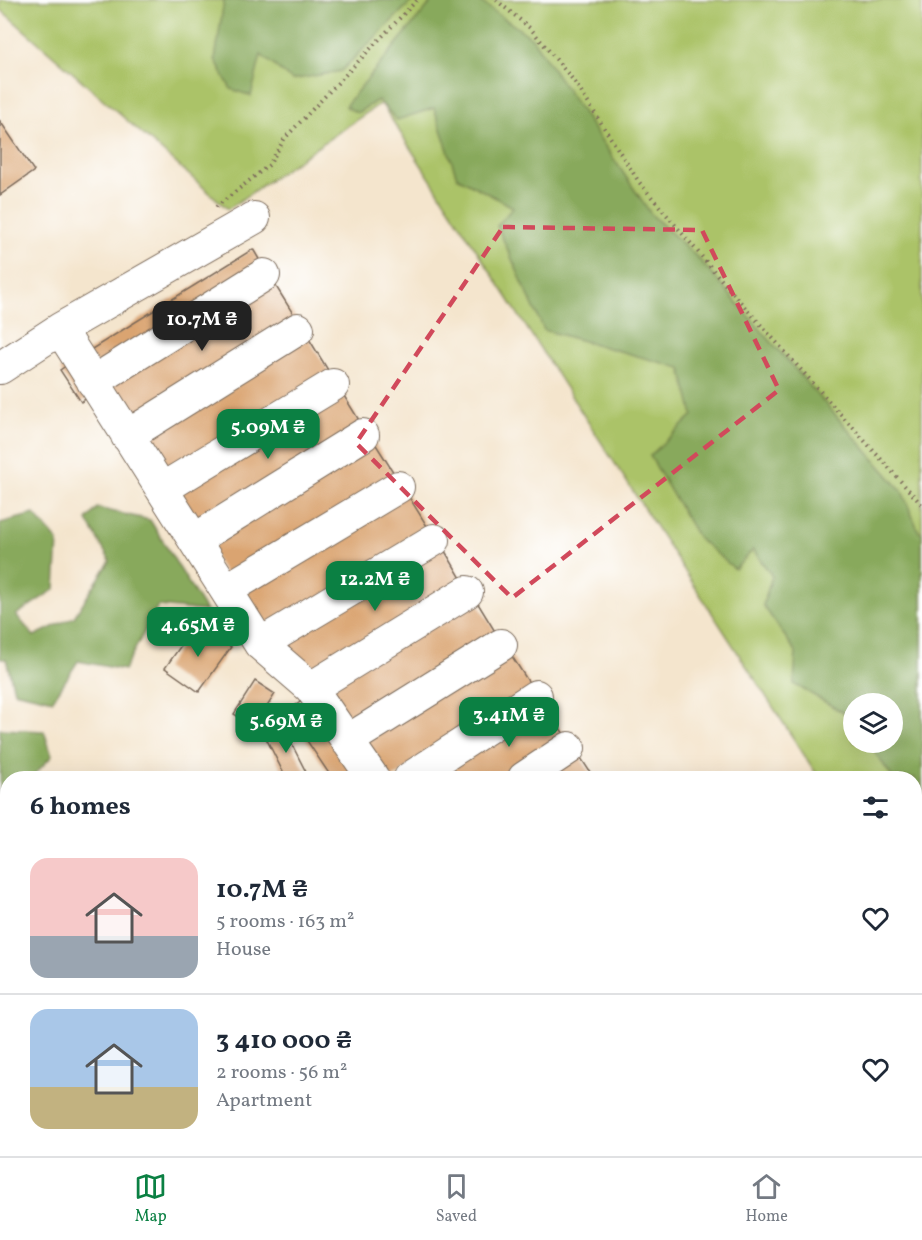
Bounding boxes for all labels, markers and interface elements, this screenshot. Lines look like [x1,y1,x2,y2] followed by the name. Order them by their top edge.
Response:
[147,301,257,352] pin: 10.7M ₴
[167,306,237,334] text: 10.7M ₴
[213,409,323,460] pin: 5.09M ₴
[231,414,305,442] text: 5.09M ₴
[320,561,430,612] pin: 12.2M ₴
[340,566,410,594] text: 12.2M ₴
[143,607,253,658] pin: 4.65M ₴
[161,612,235,640] text: 4.65M ₴
[843,693,903,753] map controls
[843,693,903,753] button: layers
[454,697,564,748] pin: 3.41M ₴
[473,702,545,730] text: 3.41M ₴
[231,703,341,754] pin: 5.69M ₴
[249,708,323,736] text: 5.69M ₴
[30,789,131,825] text: 6 homes
[859,791,892,824] icon: filters
[216,872,308,908] text: 10.7M ₴
[78,882,150,954] icon: home
[859,902,892,935] icon: heart
[216,908,354,936] text: 5 rooms · 163 m²
[216,936,271,964] text: House
[216,1023,352,1059] text: 3 410 000 ₴
[78,1033,150,1105] icon: home
[859,1053,892,1086] icon: heart
[216,1059,347,1087] text: 2 rooms · 56 m²
[216,1087,312,1115] text: Apartment
[134,1170,167,1228] tab: Map
[436,1170,477,1228] tab: Saved
[745,1170,788,1228] tab: Home

